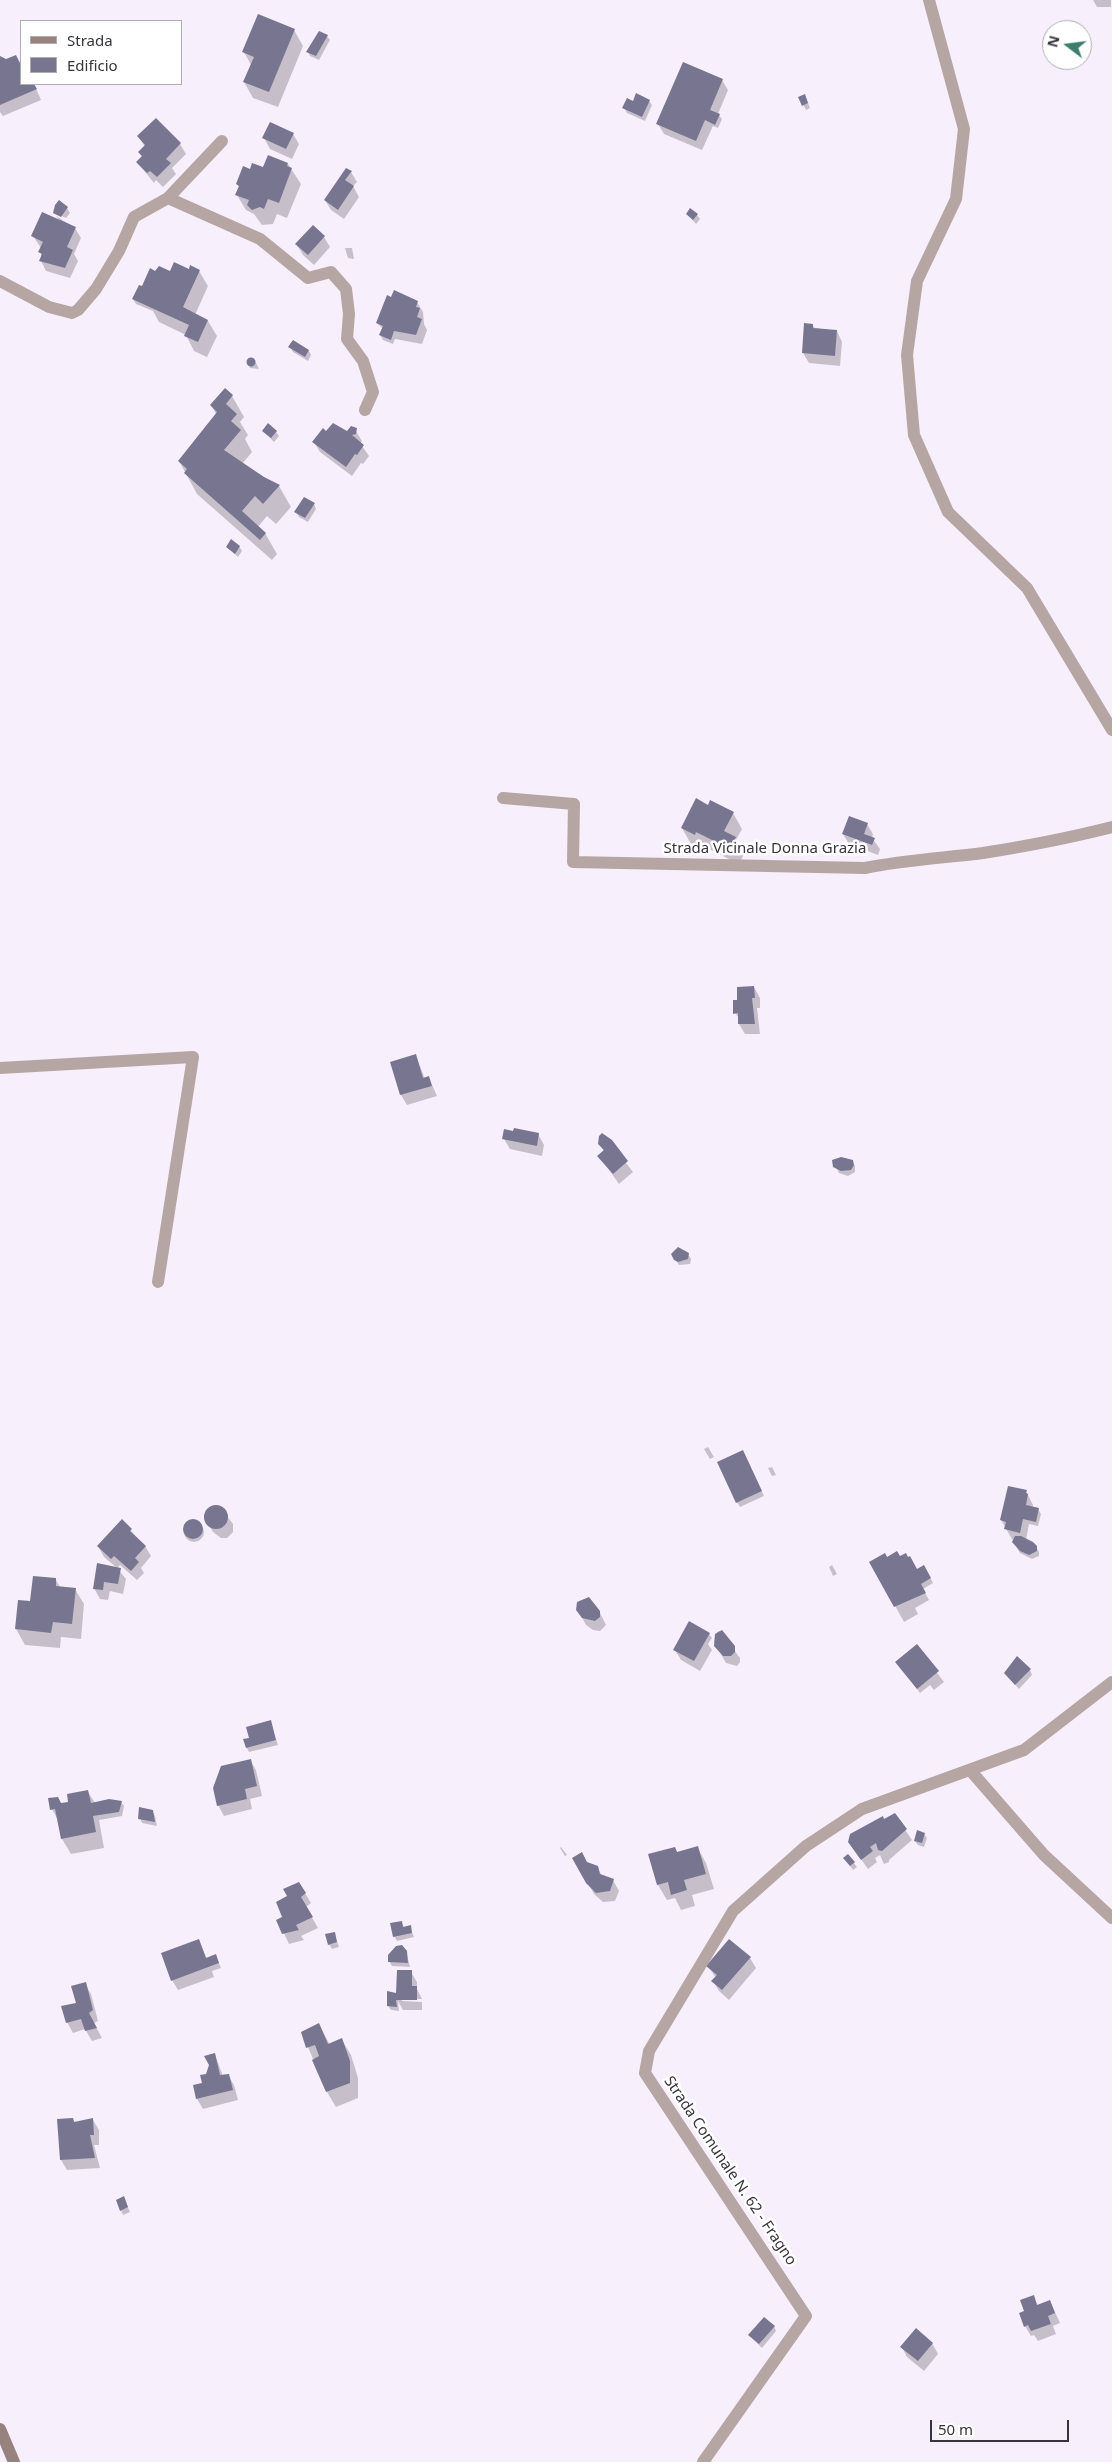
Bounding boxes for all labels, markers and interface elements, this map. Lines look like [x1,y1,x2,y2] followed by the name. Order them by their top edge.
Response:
[20,20,182,85] legend
[1042,20,1092,70] north arrow
[67,30,113,50] text: Strada
[1042,33,1064,49] text: N
[67,55,118,75] text: Edificio
[664,840,866,858] street label: Strada Vicinale Donna Grazia
[660,2073,800,2269] street label: Strada Comunale N. 62 - Fragno
[932,2410,1071,2442] scale bar
[938,2419,973,2439] text: 50 m

